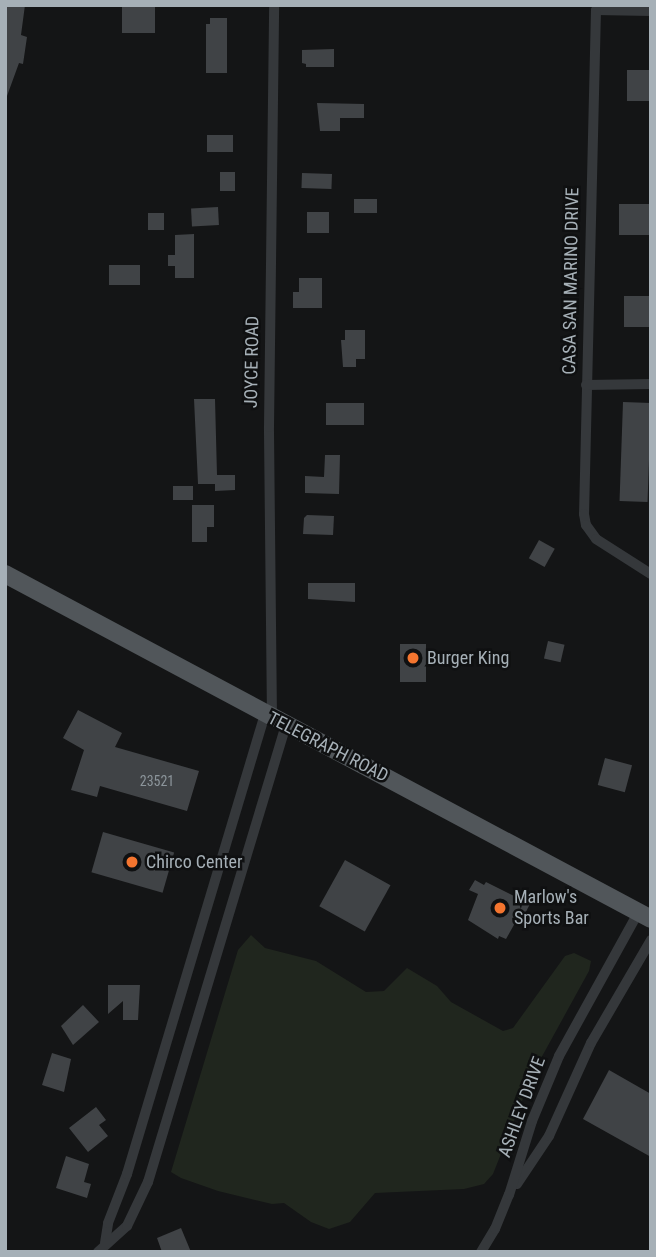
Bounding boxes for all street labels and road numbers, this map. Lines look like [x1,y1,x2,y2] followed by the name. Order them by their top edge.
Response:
[559,187,583,375] street label: CASA SAN MARINO DRIVE
[240,316,264,408] street label: JOYCE ROAD
[264,707,392,787] street label: TELEGRAPH ROAD
[494,1054,550,1160] street label: ASHLEY DRIVE

